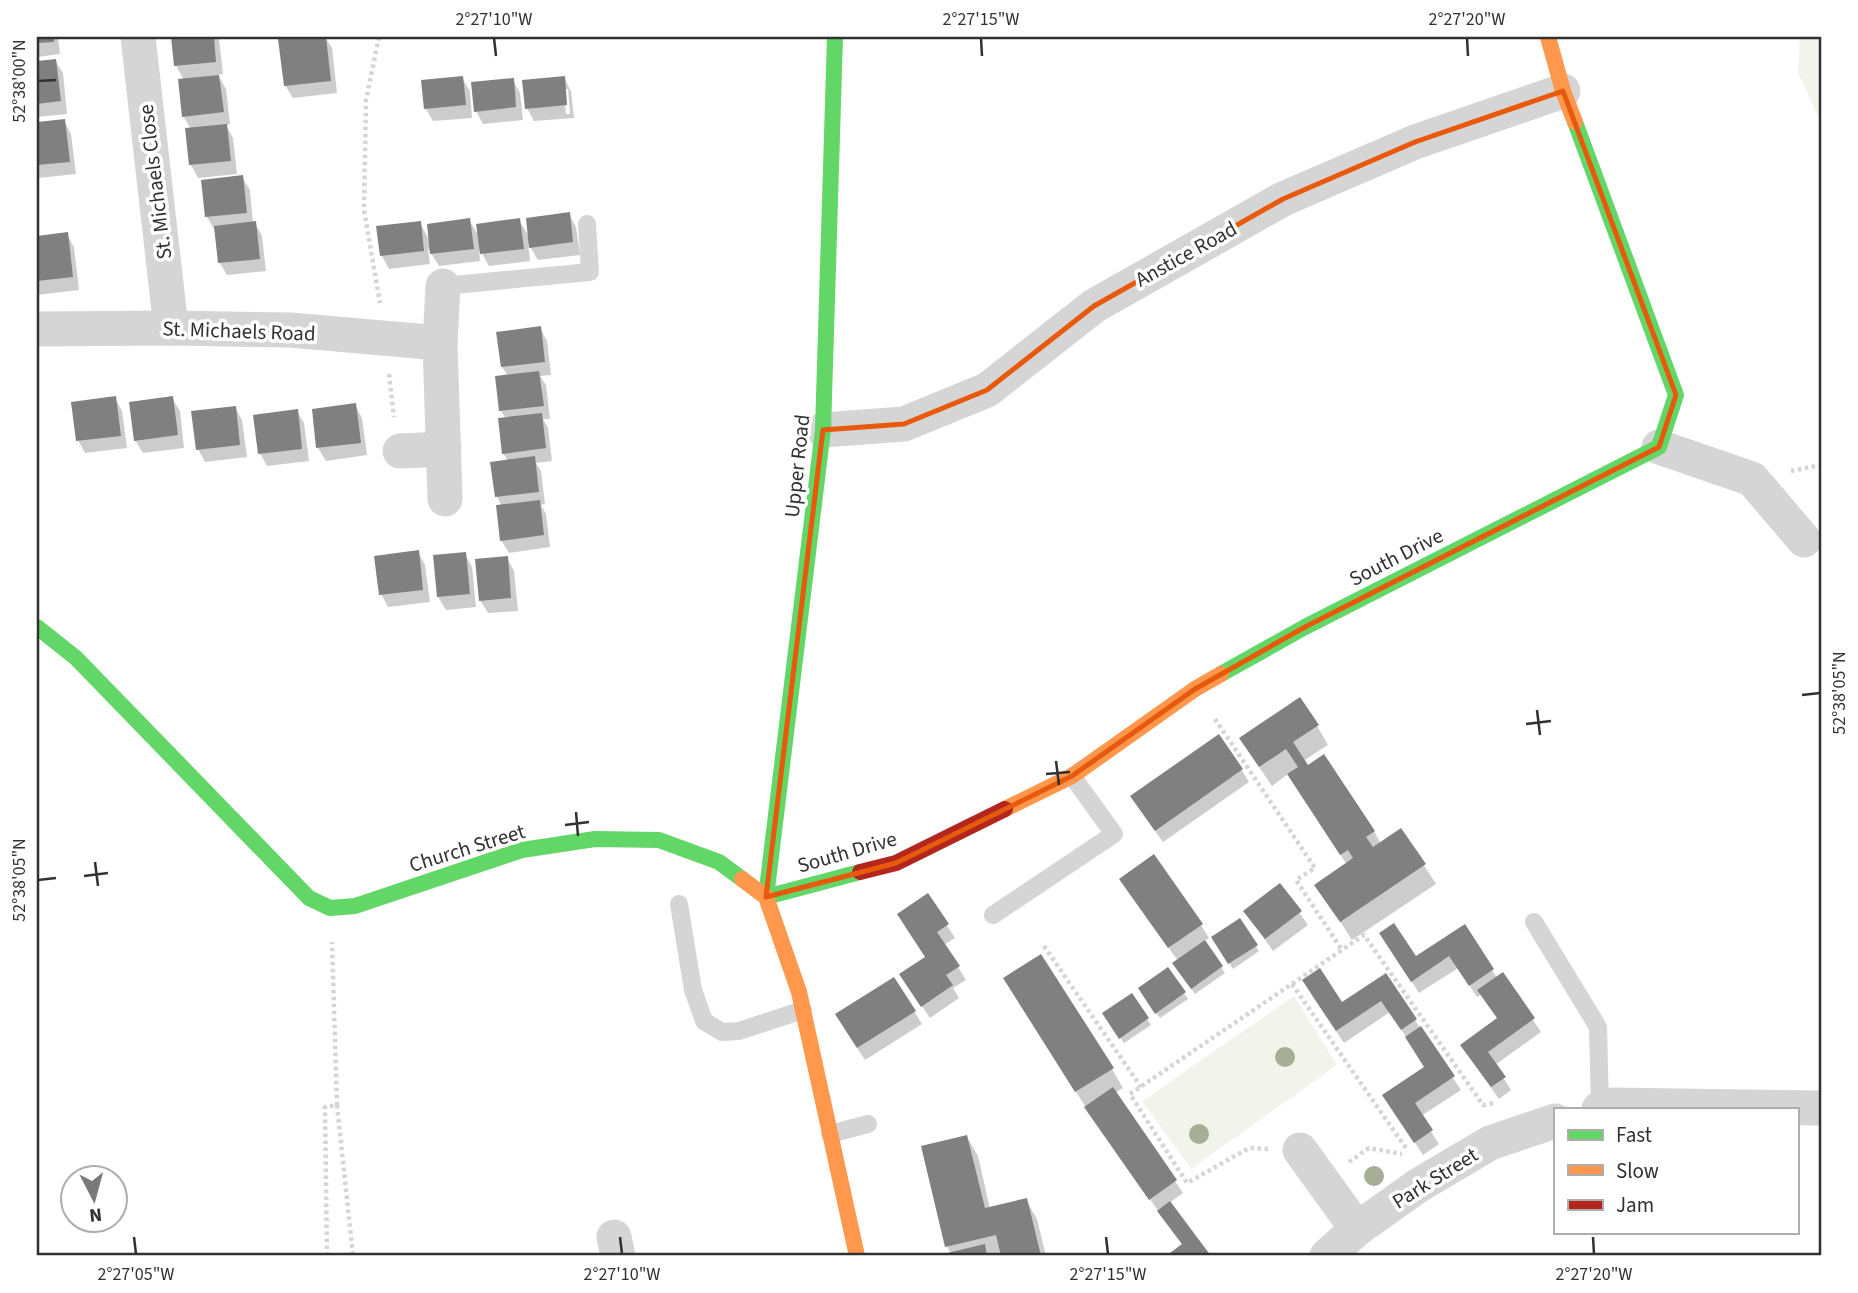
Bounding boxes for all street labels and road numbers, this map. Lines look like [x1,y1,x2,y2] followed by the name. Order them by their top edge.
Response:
[131,103,179,261] street label: St. Michaels Close
[1130,214,1242,294] street label: Anstice Road
[162,313,316,349] street label: St. Michaels Road
[777,413,817,519] street label: Upper Road
[1344,520,1448,594] street label: South Drive
[405,816,529,880] street label: Church Street
[794,823,900,881] street label: South Drive
[1386,1140,1484,1216] street label: Park Street

